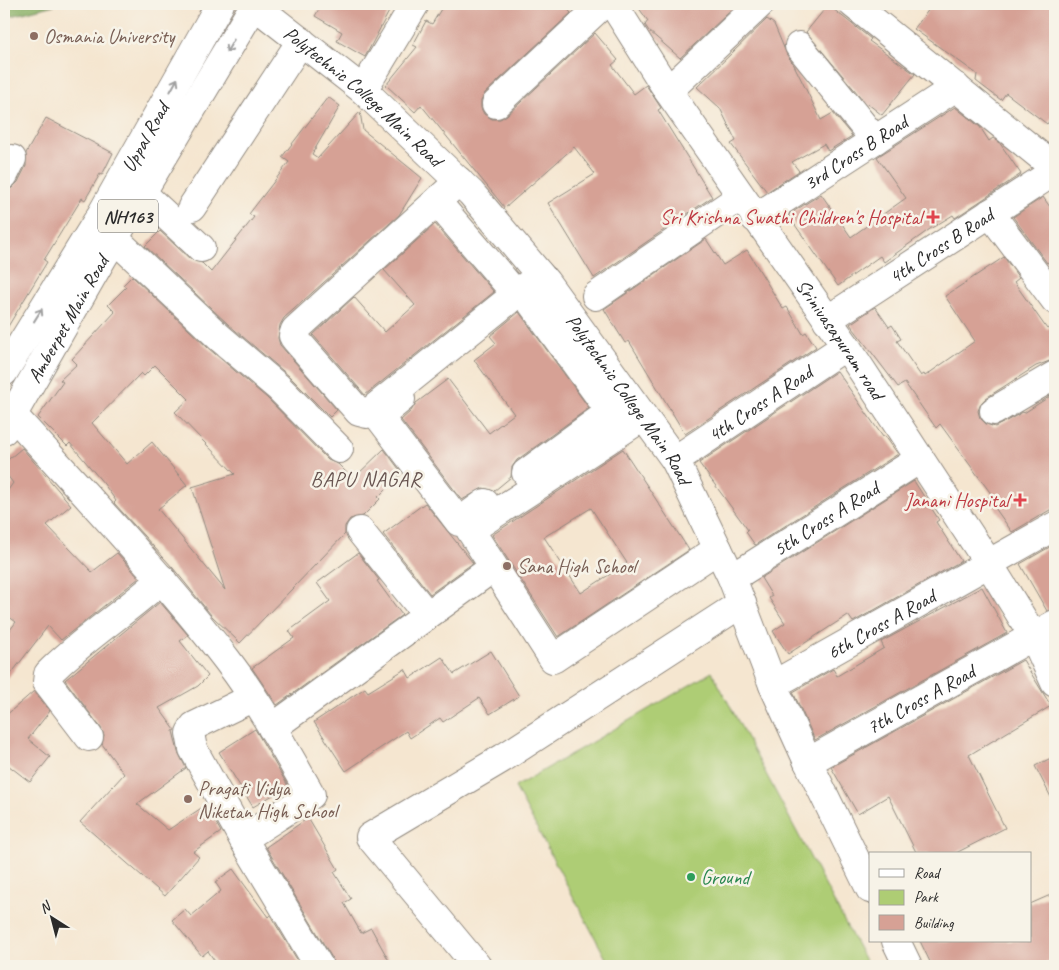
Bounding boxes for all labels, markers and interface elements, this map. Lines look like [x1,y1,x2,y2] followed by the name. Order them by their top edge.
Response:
[279,21,450,175] street label: Polytechnic College Main Road
[44,24,177,49] place label: Osmania University
[28,30,40,42] marker: Osmania University
[225,38,235,52] one-way arrow
[169,77,179,92] one-way arrow
[116,95,176,176] street label: Uppal Road
[799,108,915,196] street label: 3rd Cross B Road
[98,200,158,232] road number: NH163
[884,201,1001,289] street label: 4th Cross B Road
[660,205,926,230] place label: Sri Krishna Swathi Children's Hospital
[926,210,940,224] marker: Sri Krishna Swathi Children's Hospital
[22,248,116,387] street label: Amberpet Main Road
[790,274,891,407] street label: Srinivasapuram road
[33,308,43,322] one-way arrow
[560,309,698,491] street label: Polytechnic College Main Road
[703,358,820,448] street label: 4th Cross A Road
[311,466,423,492] district label: BAPU NAGAR
[769,475,886,562] street label: 5th Cross A Road
[904,488,1013,513] place label: Janani Hospital
[1013,493,1027,507] marker: Janani Hospital
[517,554,640,579] place label: Sana High School
[501,560,513,572] marker: Sana High School
[823,583,942,665] street label: 6th Cross A Road
[862,658,982,740] street label: 7th Cross A Road
[198,776,340,824] place label: Pragati Vidya Niketan High School
[182,793,194,805] marker: Pragati Vidya Niketan High School
[869,852,1032,942] legend
[914,864,941,883] text: Road
[701,865,752,890] place label: Ground
[685,871,697,883] marker: Ground
[914,888,939,907] text: Park
[28,892,78,942] north arrow
[36,897,55,917] text: N
[914,914,954,933] text: Building

